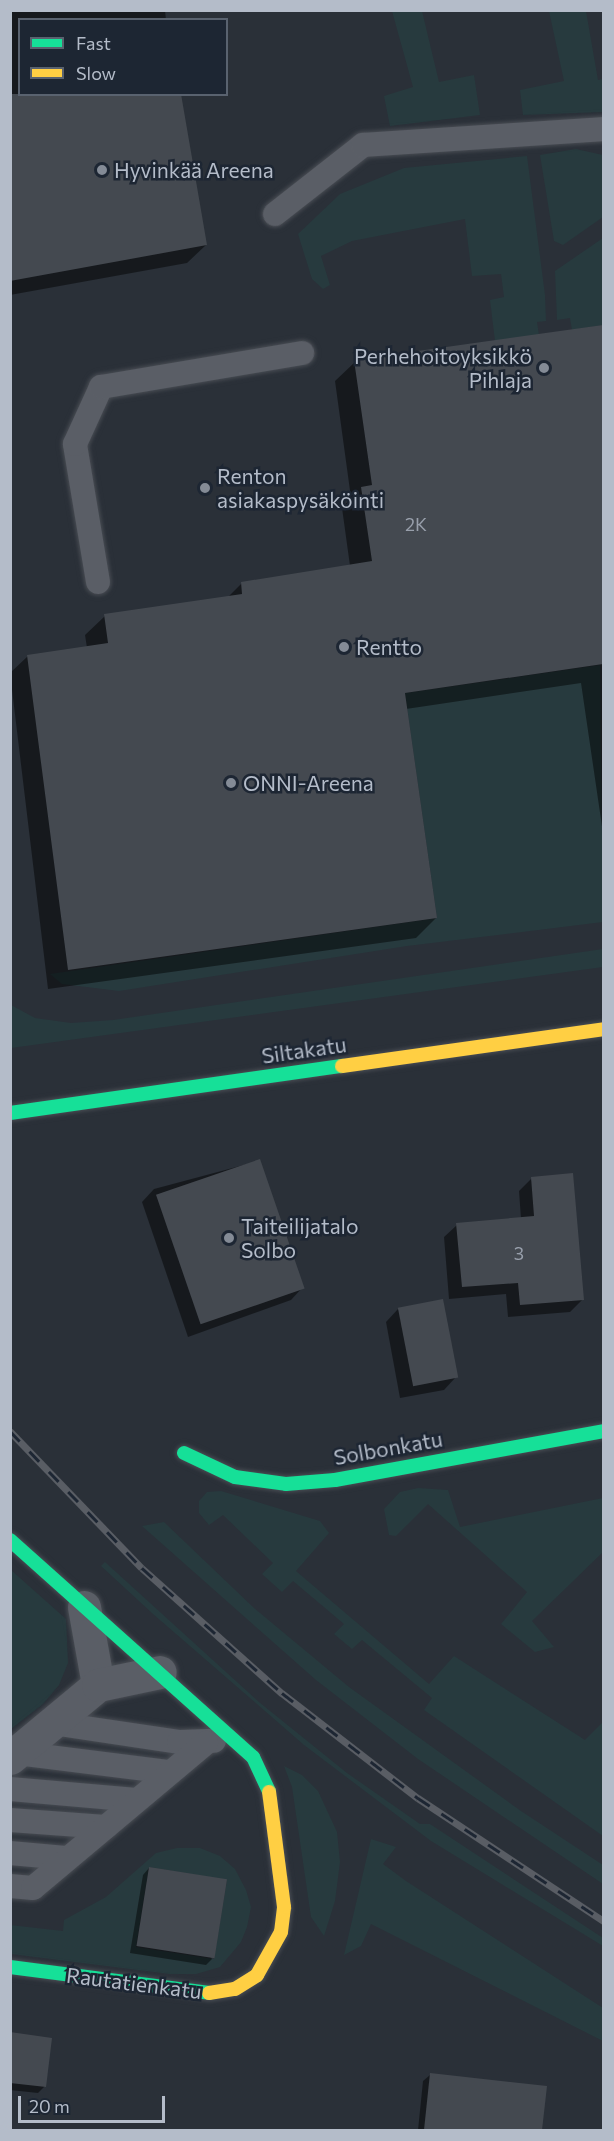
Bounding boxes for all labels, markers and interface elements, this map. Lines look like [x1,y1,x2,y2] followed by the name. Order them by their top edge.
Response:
[18,18,228,96] legend
[76,32,111,54] text: Fast
[76,62,116,84] text: Slow
[114,157,274,183] place label: Hyvinkää Areena
[95,163,109,177] marker: Hyvinkää Areena
[354,343,532,393] place label: Perhehoitoyksikkö Pihlaja
[537,361,551,375] marker: Perhehoitoyksikkö Pihlaja
[217,463,384,513] place label: Renton asiakaspysäköinti
[198,481,212,495] marker: Renton asiakaspysäköinti
[405,513,427,535] house number: 2K
[356,634,422,660] place label: Rentto
[337,640,351,654] marker: Rentto
[243,770,374,796] place label: ONNI-Areena
[224,776,238,790] marker: ONNI-Areena
[260,1032,348,1068] street label: Siltakatu
[241,1213,359,1263] place label: Taiteilijatalo Solbo
[222,1231,236,1245] marker: Taiteilijatalo Solbo
[514,1242,524,1264] house number: 3
[332,1426,444,1470] street label: Solbonkatu
[65,1962,203,2004] street label: Rautatienkatu
[21,2084,168,2122] scale bar
[29,2095,70,2117] text: 20 m

